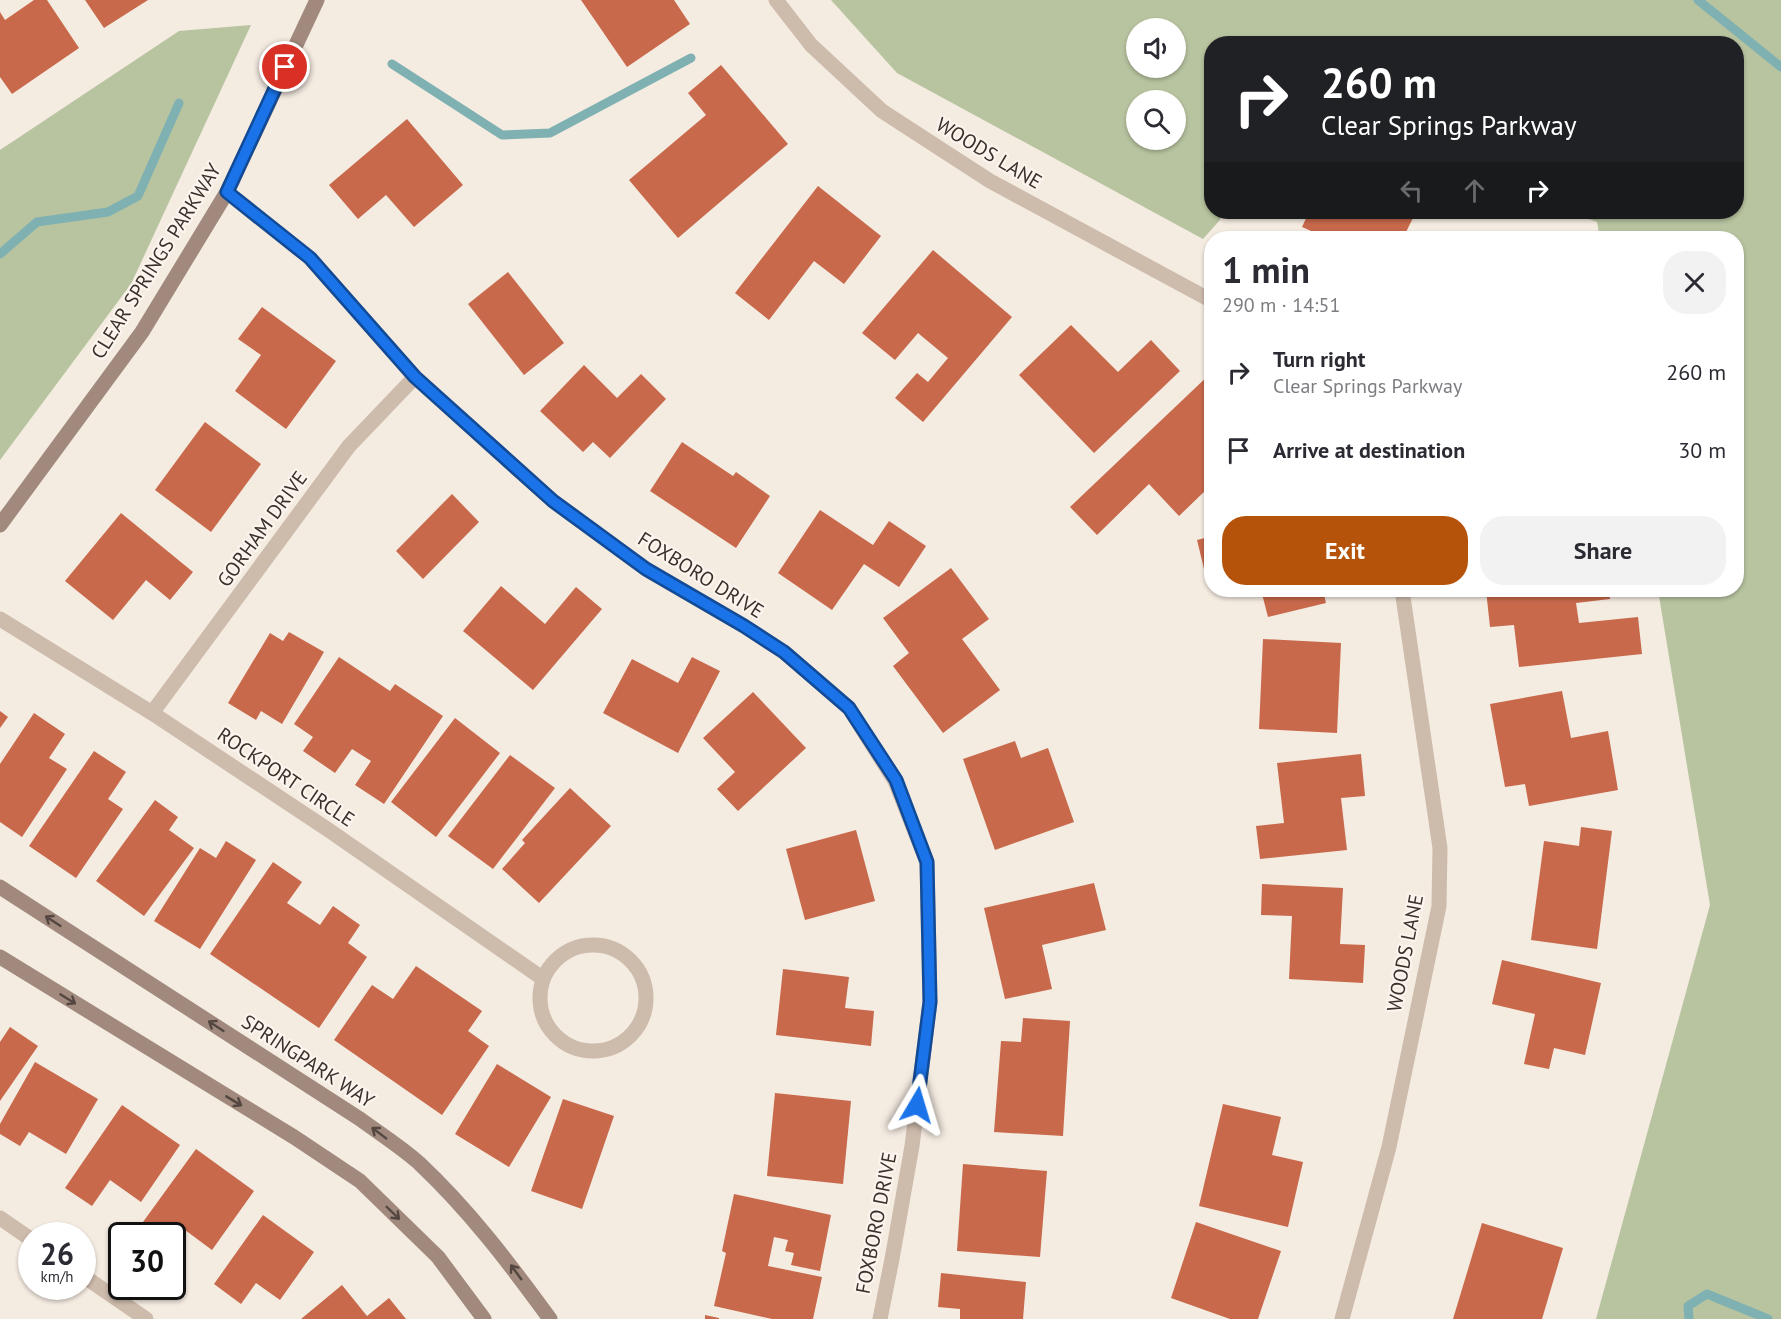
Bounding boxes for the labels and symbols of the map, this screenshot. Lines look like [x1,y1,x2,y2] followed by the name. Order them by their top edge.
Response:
[259,41,310,92] pin
[931,111,1047,195] street label: WOODS LANE
[85,158,227,364] street label: CLEAR SPRINGS PARKWAY
[211,466,313,592] street label: GORHAM DRIVE
[633,526,769,624] street label: FOXBORO DRIVE
[212,722,360,832] street label: ROCKPORT CIRCLE
[1381,892,1429,1014] street label: WOODS LANE
[44,914,61,927] one-way arrow
[59,994,76,1006] one-way arrow
[237,1008,380,1114] street label: SPRINGPARK WAY
[208,1020,225,1033] one-way arrow
[885,1073,949,1137] position arrow
[225,1096,242,1108] one-way arrow
[372,1127,388,1140] one-way arrow
[850,1150,902,1296] street label: FOXBORO DRIVE
[385,1206,400,1220] one-way arrow
[108,1222,186,1300] speed limit sign: 30
[510,1264,522,1280] one-way arrow

